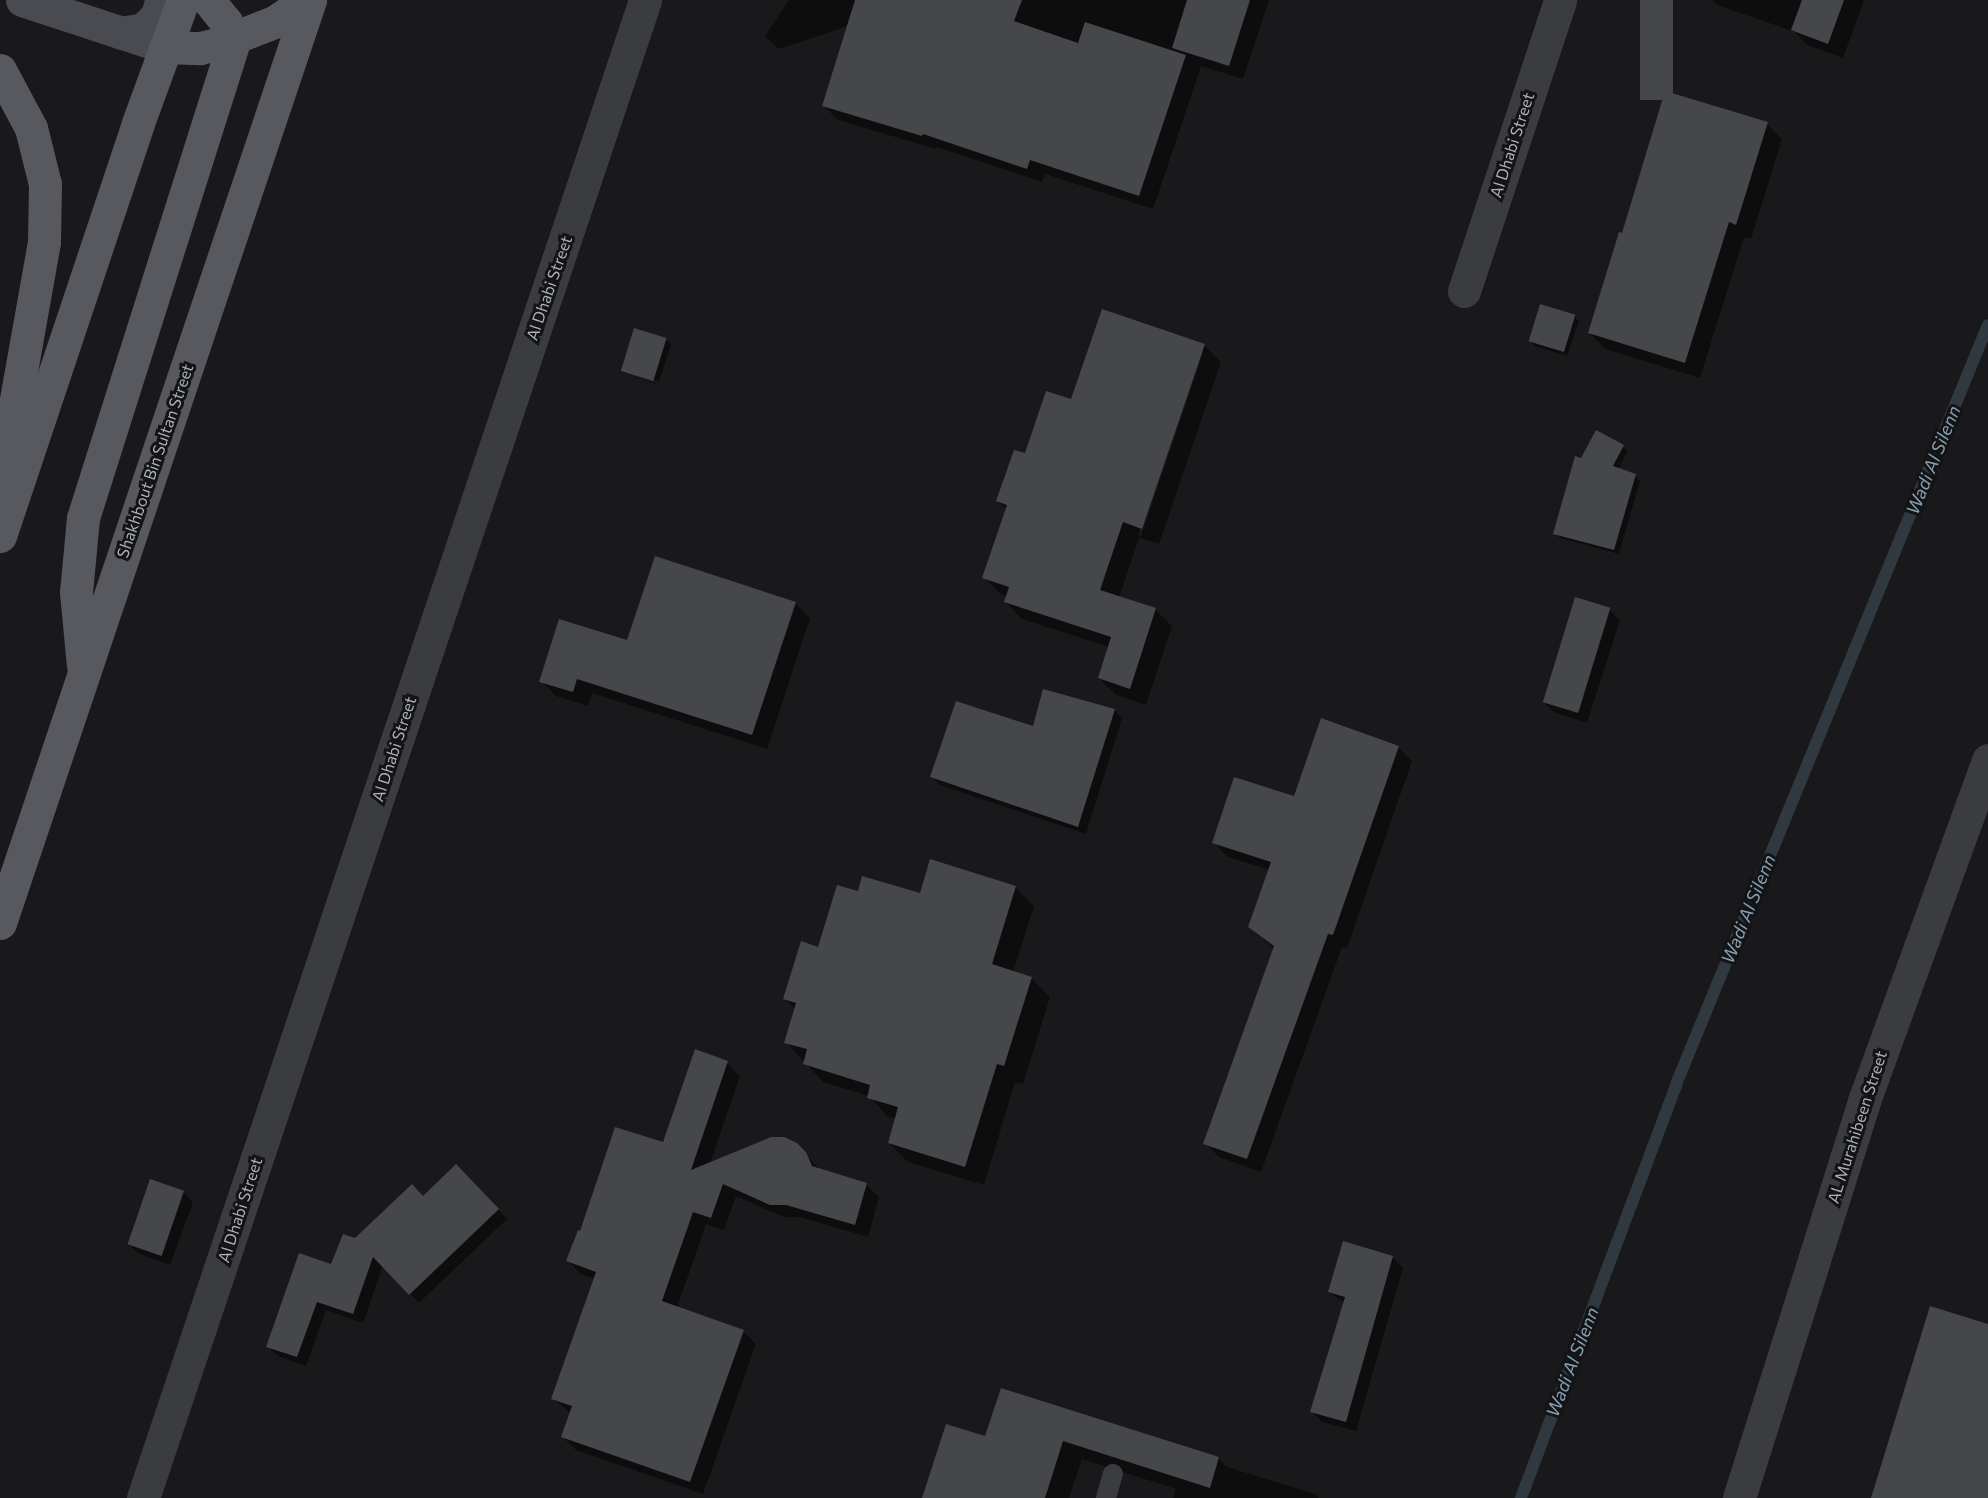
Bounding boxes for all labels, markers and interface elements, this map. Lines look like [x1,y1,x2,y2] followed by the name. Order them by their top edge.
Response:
[1486,90,1538,200] street label: Al Dhabi Street
[522,233,576,343] street label: Al Dhabi Street
[113,362,197,560] street label: Shakhbout Bin Sultan Street
[1901,402,1965,518] water label: Wadi Al Silenn
[368,694,420,804] street label: Al Dhabi Street
[1716,851,1780,967] water label: Wadi Al Silenn
[1823,1048,1891,1206] street label: AL Murahibeen Street
[214,1155,266,1265] street label: Al Dhabi Street
[1541,1304,1603,1420] water label: Wadi Al Silenn

